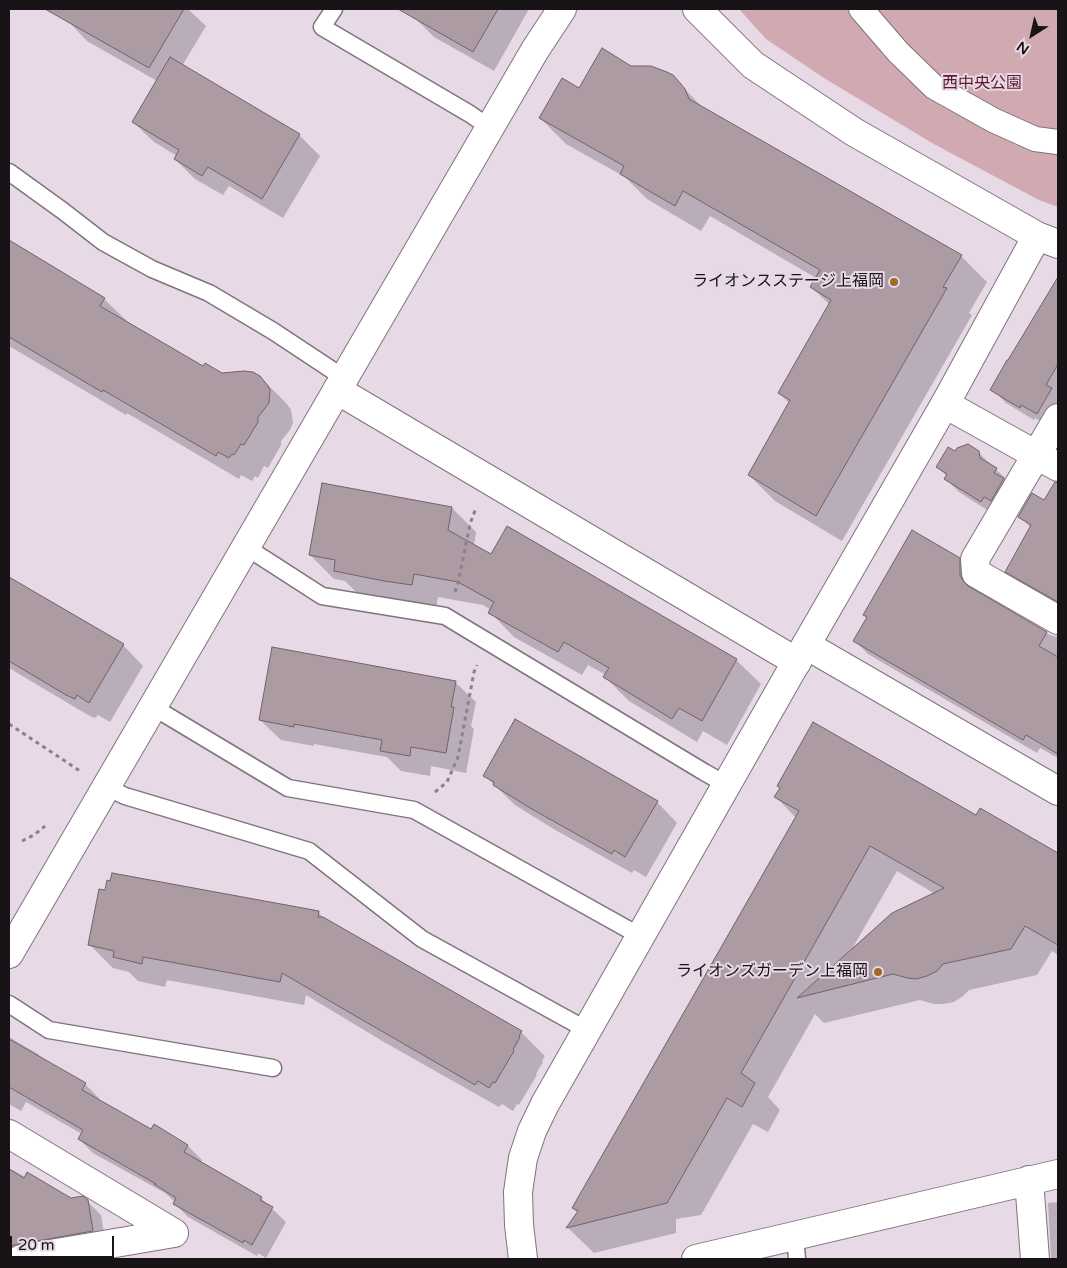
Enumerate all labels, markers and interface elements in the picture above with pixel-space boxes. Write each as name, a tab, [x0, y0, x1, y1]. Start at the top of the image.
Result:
north arrow	[1007, 10, 1057, 60]
text: N	[1014, 38, 1033, 58]
park label: 西中央公園	[942, 74, 1022, 94]
place label: ライオンスステージ上福岡	[692, 272, 884, 292]
marker: ライオンスステージ上福岡	[888, 276, 900, 288]
place label: ライオンズガーデン上福岡	[676, 962, 868, 982]
marker: ライオンズガーデン上福岡	[872, 966, 884, 978]
scale bar	[12, 1226, 116, 1258]
text: 20 m	[18, 1236, 55, 1254]

